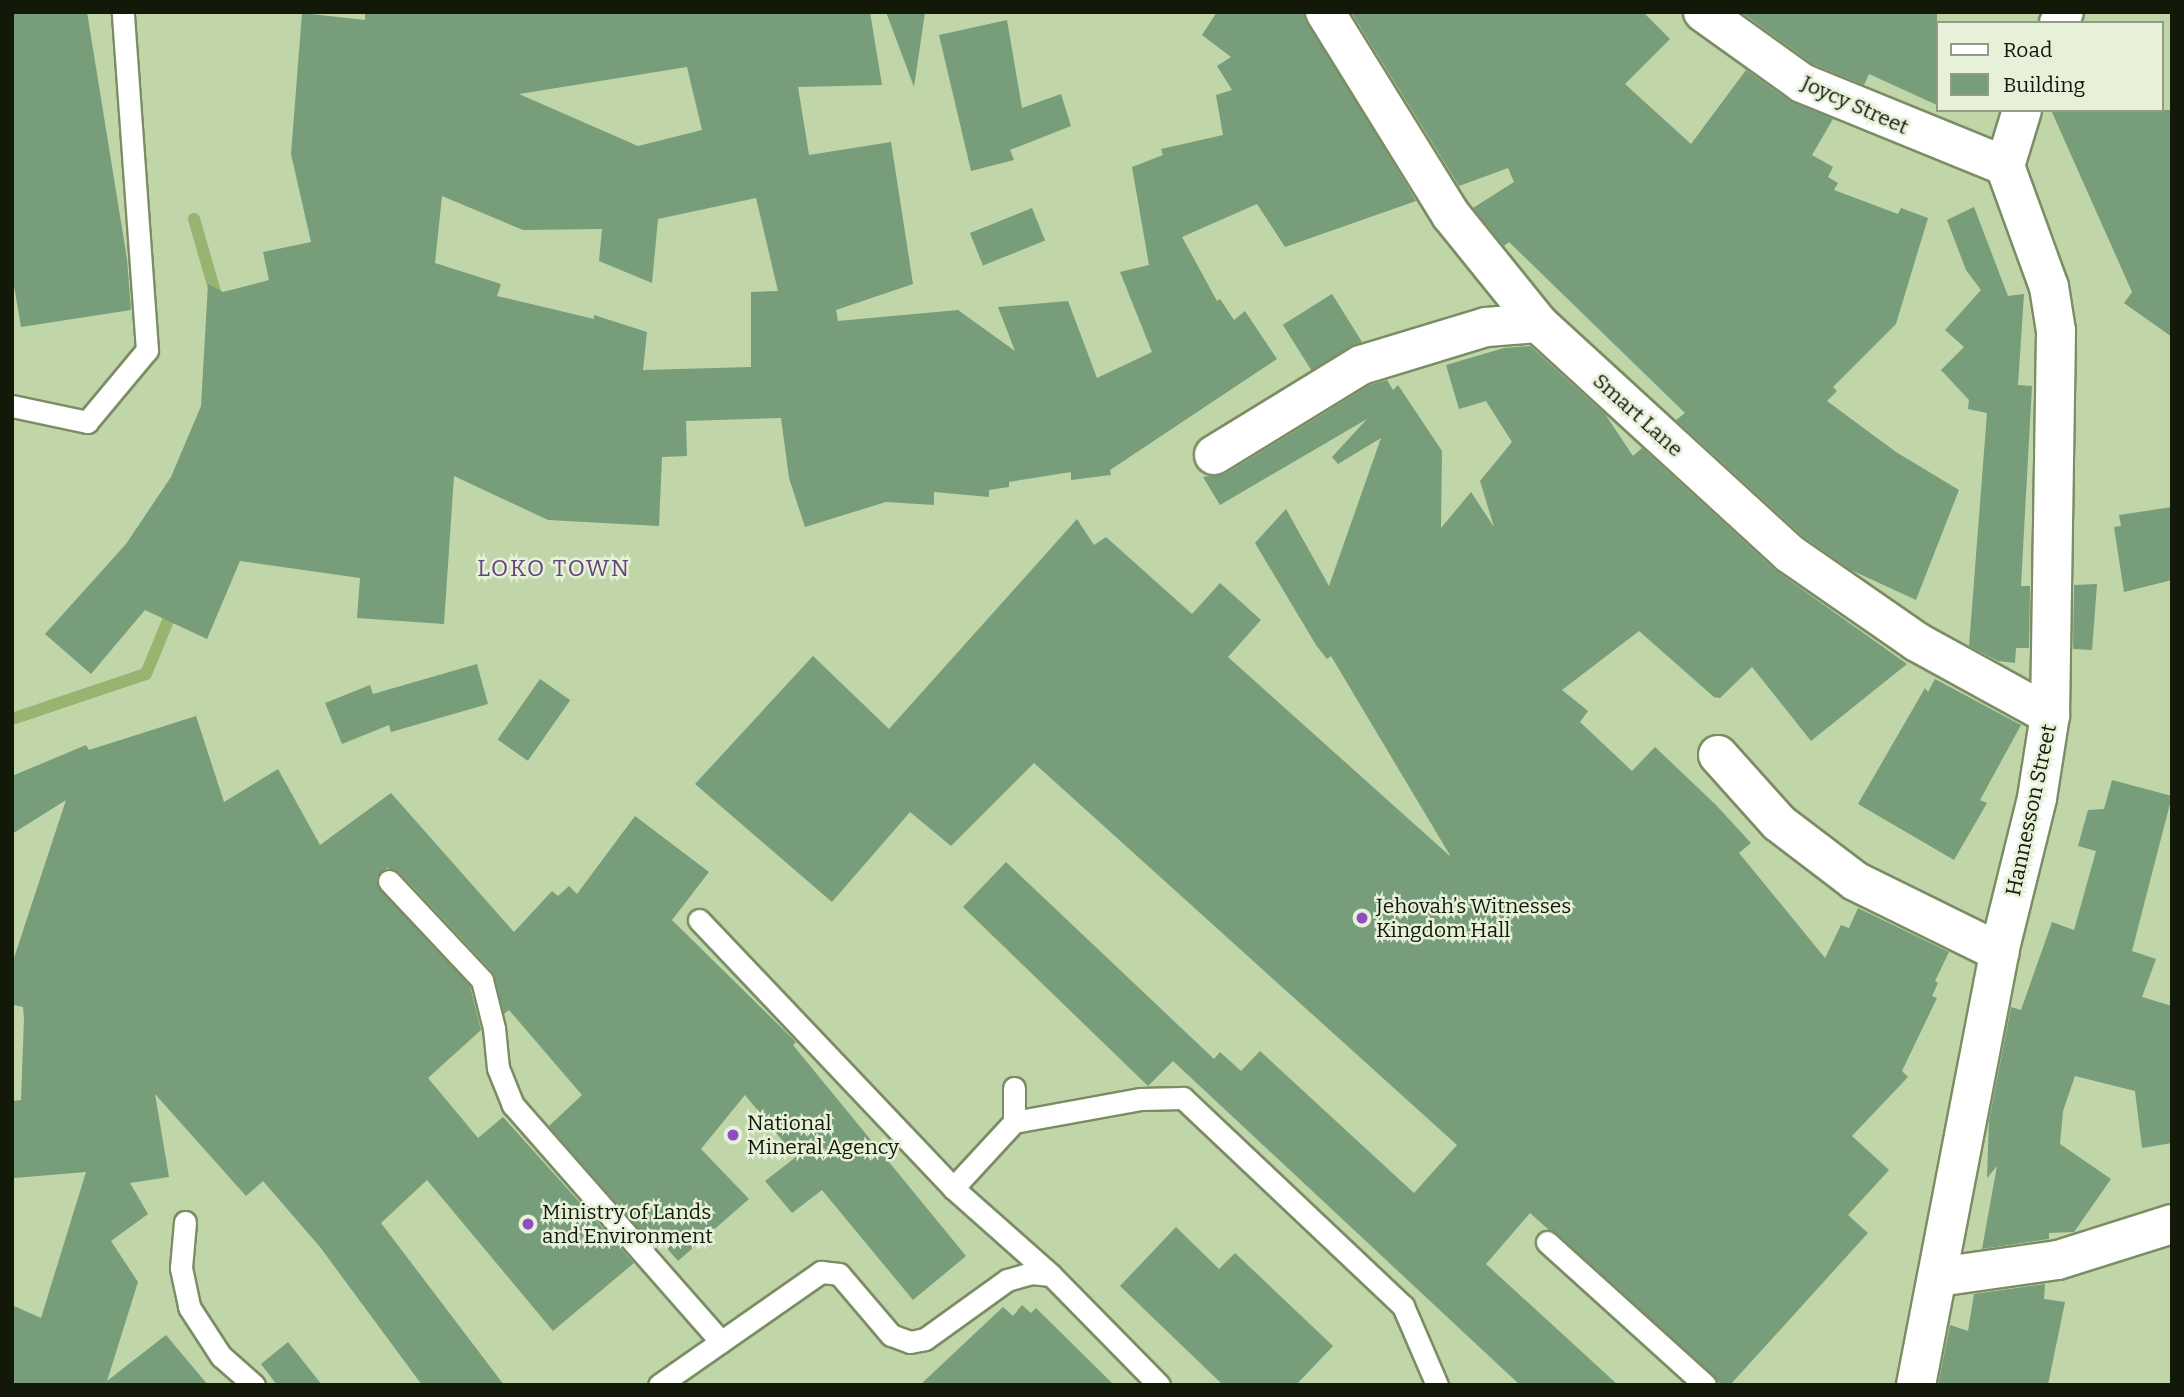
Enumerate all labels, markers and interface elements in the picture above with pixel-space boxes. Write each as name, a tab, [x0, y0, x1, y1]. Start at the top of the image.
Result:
legend	[1936, 21, 2163, 112]
text: Road	[2003, 37, 2052, 63]
street label: Joycy Street	[1798, 70, 1912, 140]
text: Building	[2003, 72, 2085, 98]
street label: Smart Lane	[1588, 368, 1688, 462]
district label: LOKO TOWN	[478, 554, 630, 582]
street label: Hannesson Street	[2000, 722, 2062, 898]
place label: Jehovah’s Witnesses Kingdom Hall	[1376, 893, 1571, 943]
marker: Jehovah’s Witnesses Kingdom Hall	[1354, 910, 1370, 926]
place label: National Mineral Agency	[747, 1110, 899, 1160]
marker: National Mineral Agency	[725, 1127, 741, 1143]
place label: Ministry of Lands and Environment	[542, 1199, 713, 1249]
marker: Ministry of Lands and Environment	[520, 1216, 536, 1232]

